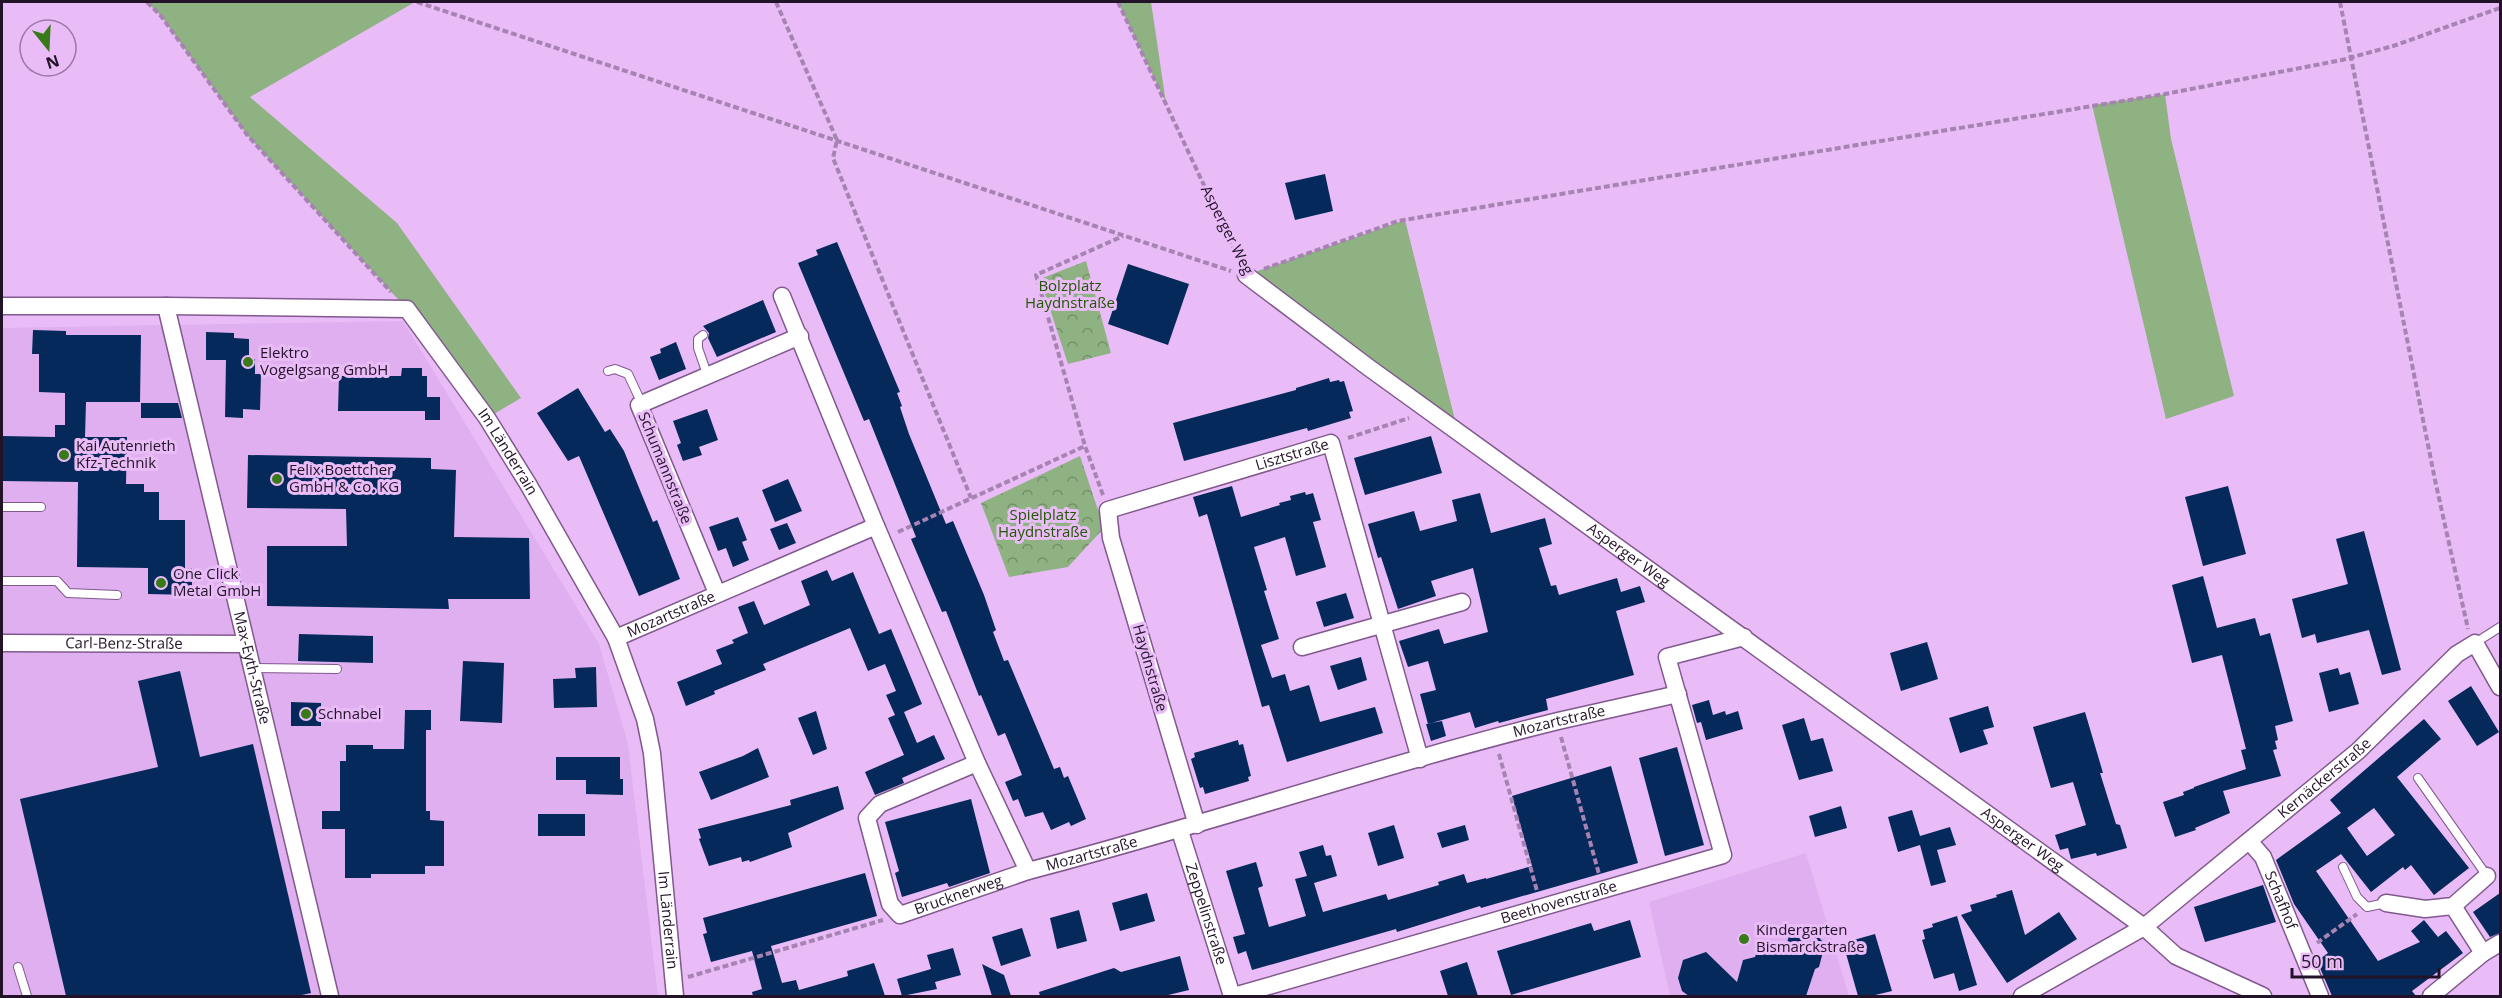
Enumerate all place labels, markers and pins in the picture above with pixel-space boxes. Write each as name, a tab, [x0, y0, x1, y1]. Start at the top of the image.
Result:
place label: Elektro Vogelgsang GmbH	[260, 342, 388, 379]
marker: Elektro Vogelgsang GmbH	[241, 355, 255, 369]
place label: Kai Autenrieth Kfz-Technik	[76, 435, 176, 472]
marker: Kai Autenrieth Kfz-Technik	[57, 448, 71, 462]
place label: Felix Boettcher GmbH & Co. KG	[289, 459, 399, 496]
marker: Felix Boettcher GmbH & Co. KG	[270, 472, 284, 486]
place label: One Click Metal GmbH	[173, 563, 261, 600]
marker: One Click Metal GmbH	[154, 576, 168, 590]
place label: Schnabel	[318, 703, 382, 723]
marker: Schnabel	[299, 707, 313, 721]
place label: Kindergarten Bismarckstraße	[1756, 919, 1865, 956]
marker: Kindergarten Bismarckstraße	[1737, 932, 1751, 946]

